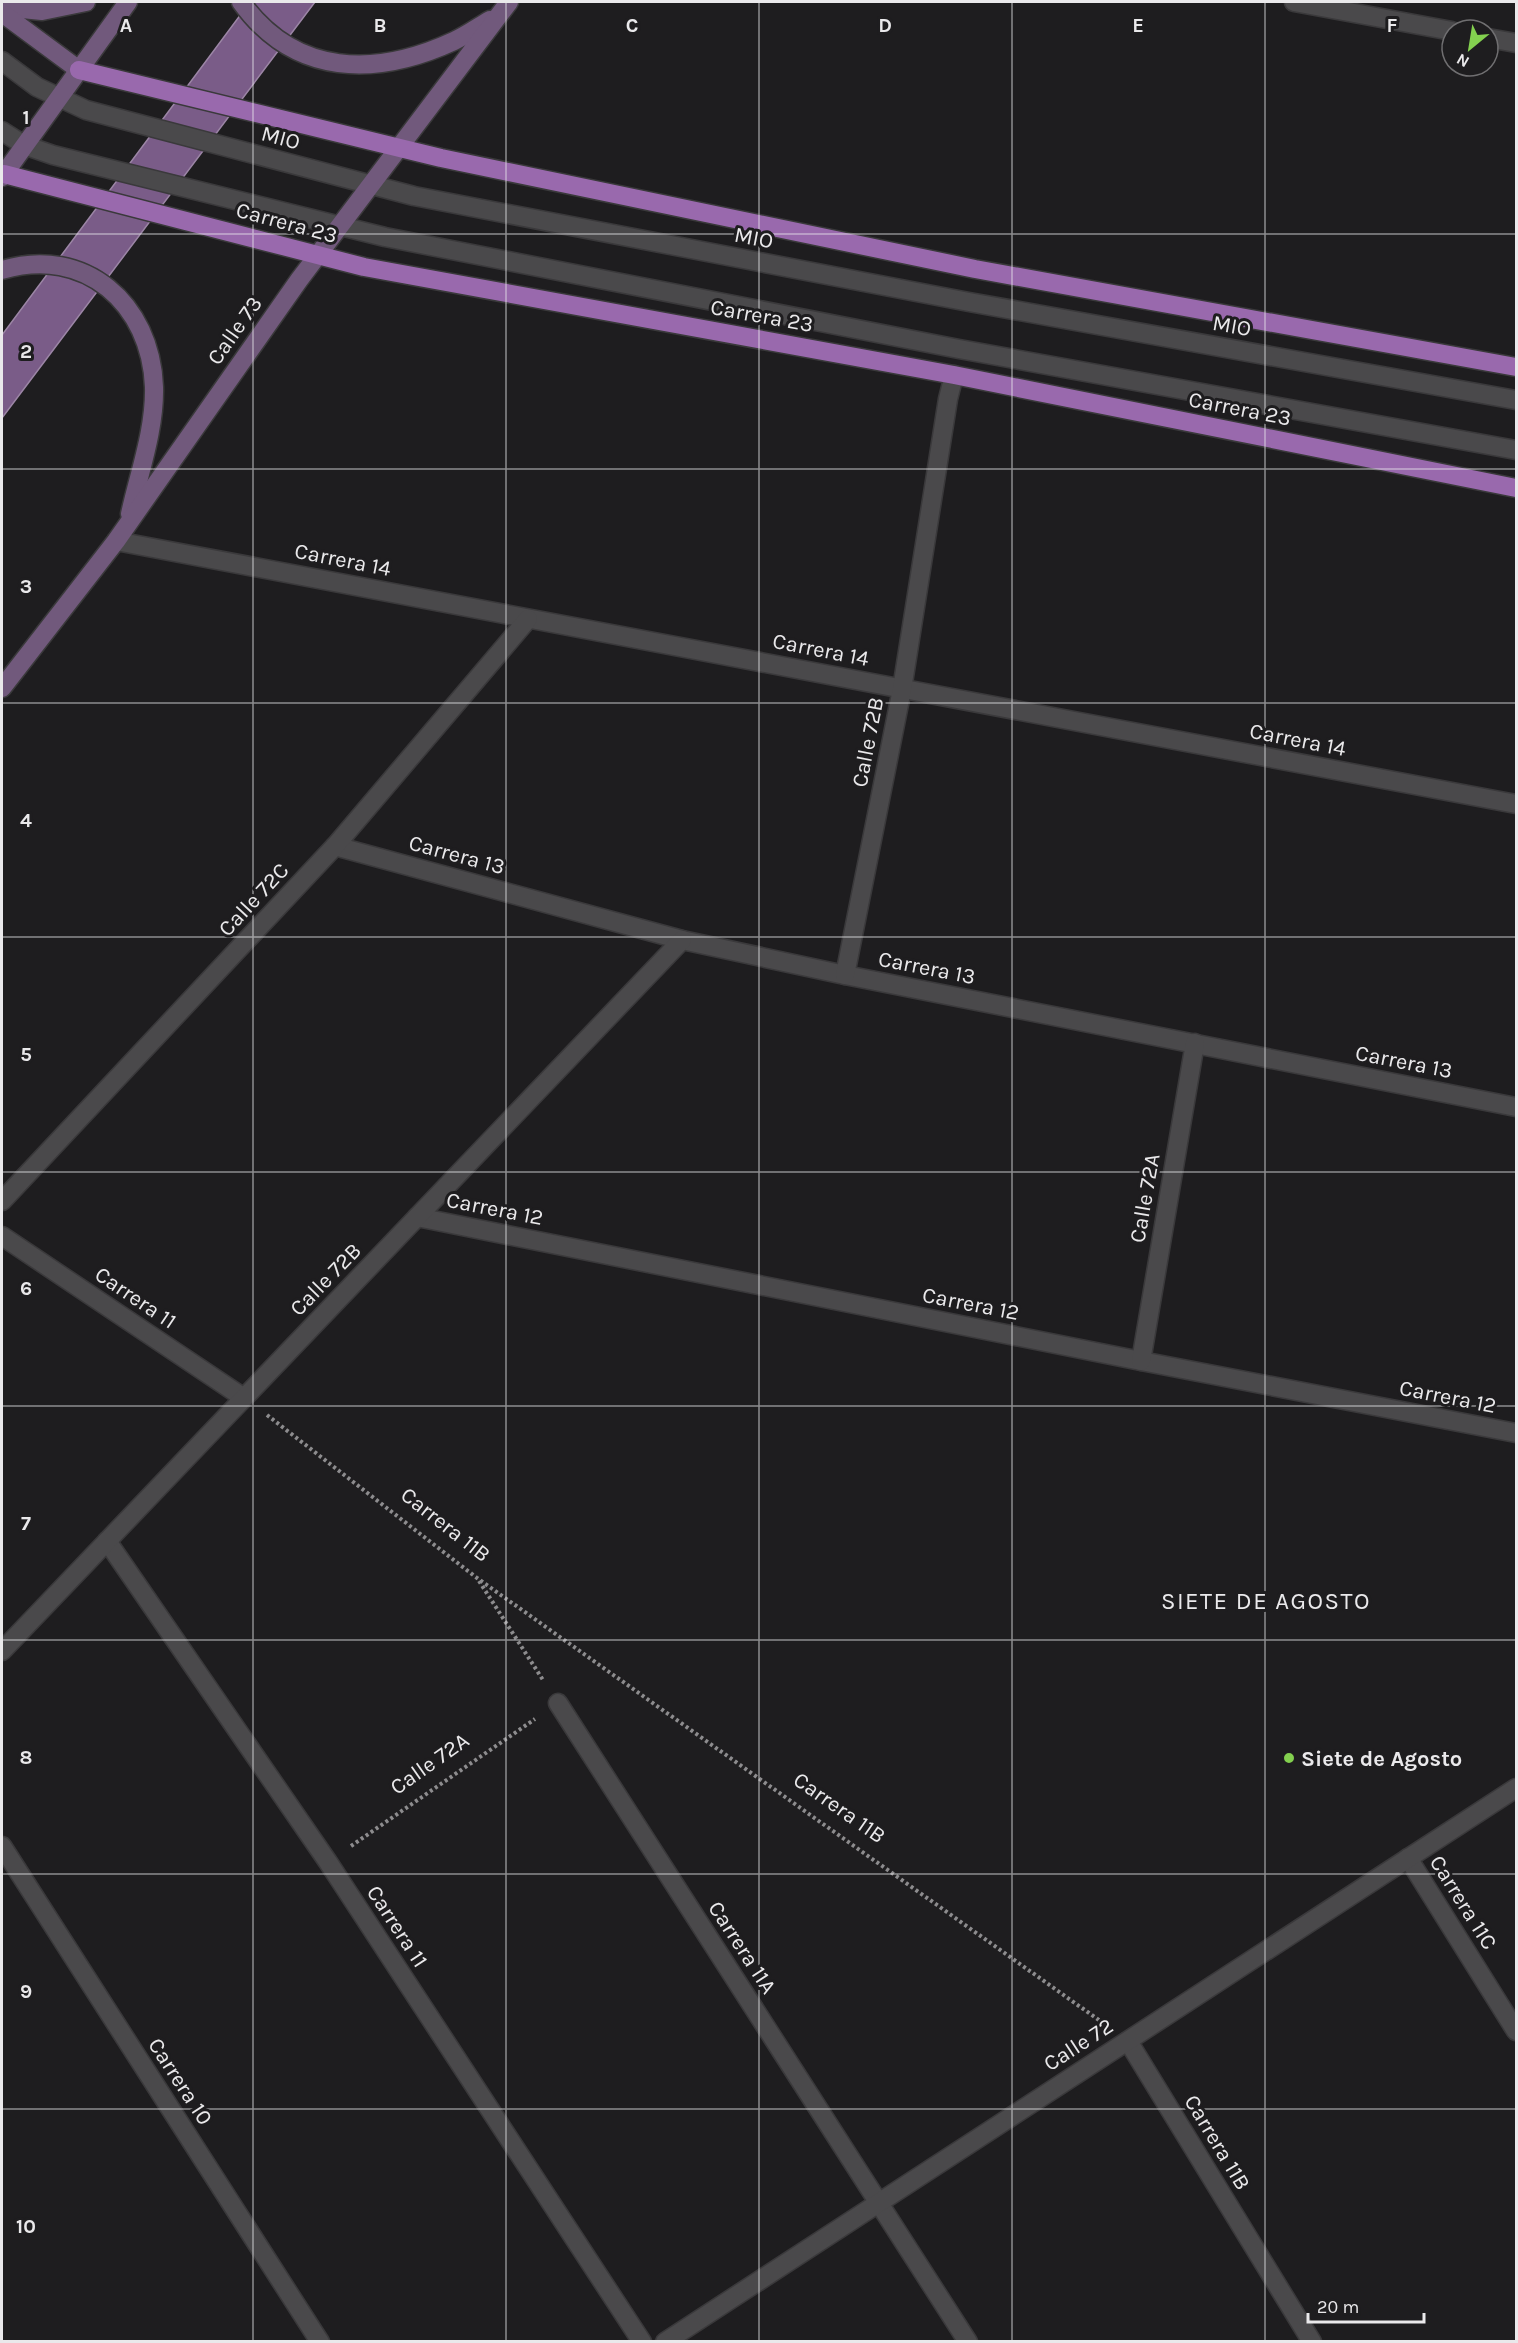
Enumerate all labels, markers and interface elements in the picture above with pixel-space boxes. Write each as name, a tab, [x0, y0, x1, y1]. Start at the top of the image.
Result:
text: A	[120, 14, 133, 37]
text: B	[374, 14, 386, 37]
text: C	[626, 14, 638, 37]
text: D	[878, 14, 892, 37]
text: E	[1132, 14, 1144, 37]
text: F	[1387, 14, 1398, 37]
north arrow	[1440, 18, 1500, 78]
text: N	[1453, 49, 1472, 72]
text: 1	[22, 106, 30, 129]
street label: MIO	[259, 120, 303, 156]
street label: Carrera 23	[233, 197, 340, 249]
street label: MIO	[732, 221, 775, 254]
street label: Calle 73	[202, 291, 268, 370]
street label: Carrera 23	[708, 294, 815, 338]
street label: MIO	[1210, 310, 1253, 342]
text: 2	[20, 340, 32, 363]
street label: Carrera 23	[1186, 386, 1293, 432]
street label: Carrera 14	[292, 538, 393, 582]
text: 3	[20, 575, 32, 598]
street label: Carrera 14	[770, 628, 871, 672]
street label: Calle 72B	[847, 695, 889, 789]
street label: Carrera 14	[1247, 718, 1348, 762]
text: 4	[20, 809, 32, 832]
street label: Carrera 13	[406, 830, 508, 880]
street label: Calle 72C	[213, 858, 294, 942]
street label: Carrera 13	[876, 946, 978, 990]
street label: Carrera 13	[1353, 1040, 1455, 1084]
text: 5	[20, 1043, 32, 1066]
street label: Calle 72A	[1124, 1151, 1166, 1245]
street label: Carrera 12	[444, 1187, 545, 1231]
street label: Calle 72B	[285, 1238, 367, 1322]
street label: Carrera 11	[90, 1261, 181, 1335]
text: 6	[20, 1277, 32, 1300]
street label: Carrera 12	[920, 1282, 1021, 1326]
street label: Carrera 12	[1397, 1375, 1498, 1419]
street label: Carrera 11B	[395, 1482, 495, 1568]
text: 7	[21, 1512, 31, 1535]
district label: SIETE DE AGOSTO	[1161, 1587, 1371, 1615]
street label: Calle 72A	[385, 1727, 474, 1800]
text: 8	[20, 1746, 32, 1769]
place label: Siete de Agosto	[1301, 1746, 1462, 1772]
marker: Siete de Agosto	[1282, 1751, 1296, 1765]
street label: Carrera 11B	[788, 1767, 890, 1849]
street label: Carrera 11C	[1424, 1851, 1502, 1954]
street label: Carrera 11	[361, 1881, 433, 1972]
street label: Carrera 11A	[703, 1896, 782, 1999]
text: 9	[20, 1980, 32, 2003]
street label: Calle 72	[1039, 2013, 1118, 2077]
street label: Carrera 10	[142, 2033, 218, 2130]
street label: Carrera 11B	[1179, 2090, 1256, 2195]
text: 10	[16, 2215, 36, 2238]
scale bar	[1308, 2286, 1424, 2324]
text: 20 m	[1317, 2296, 1359, 2318]

